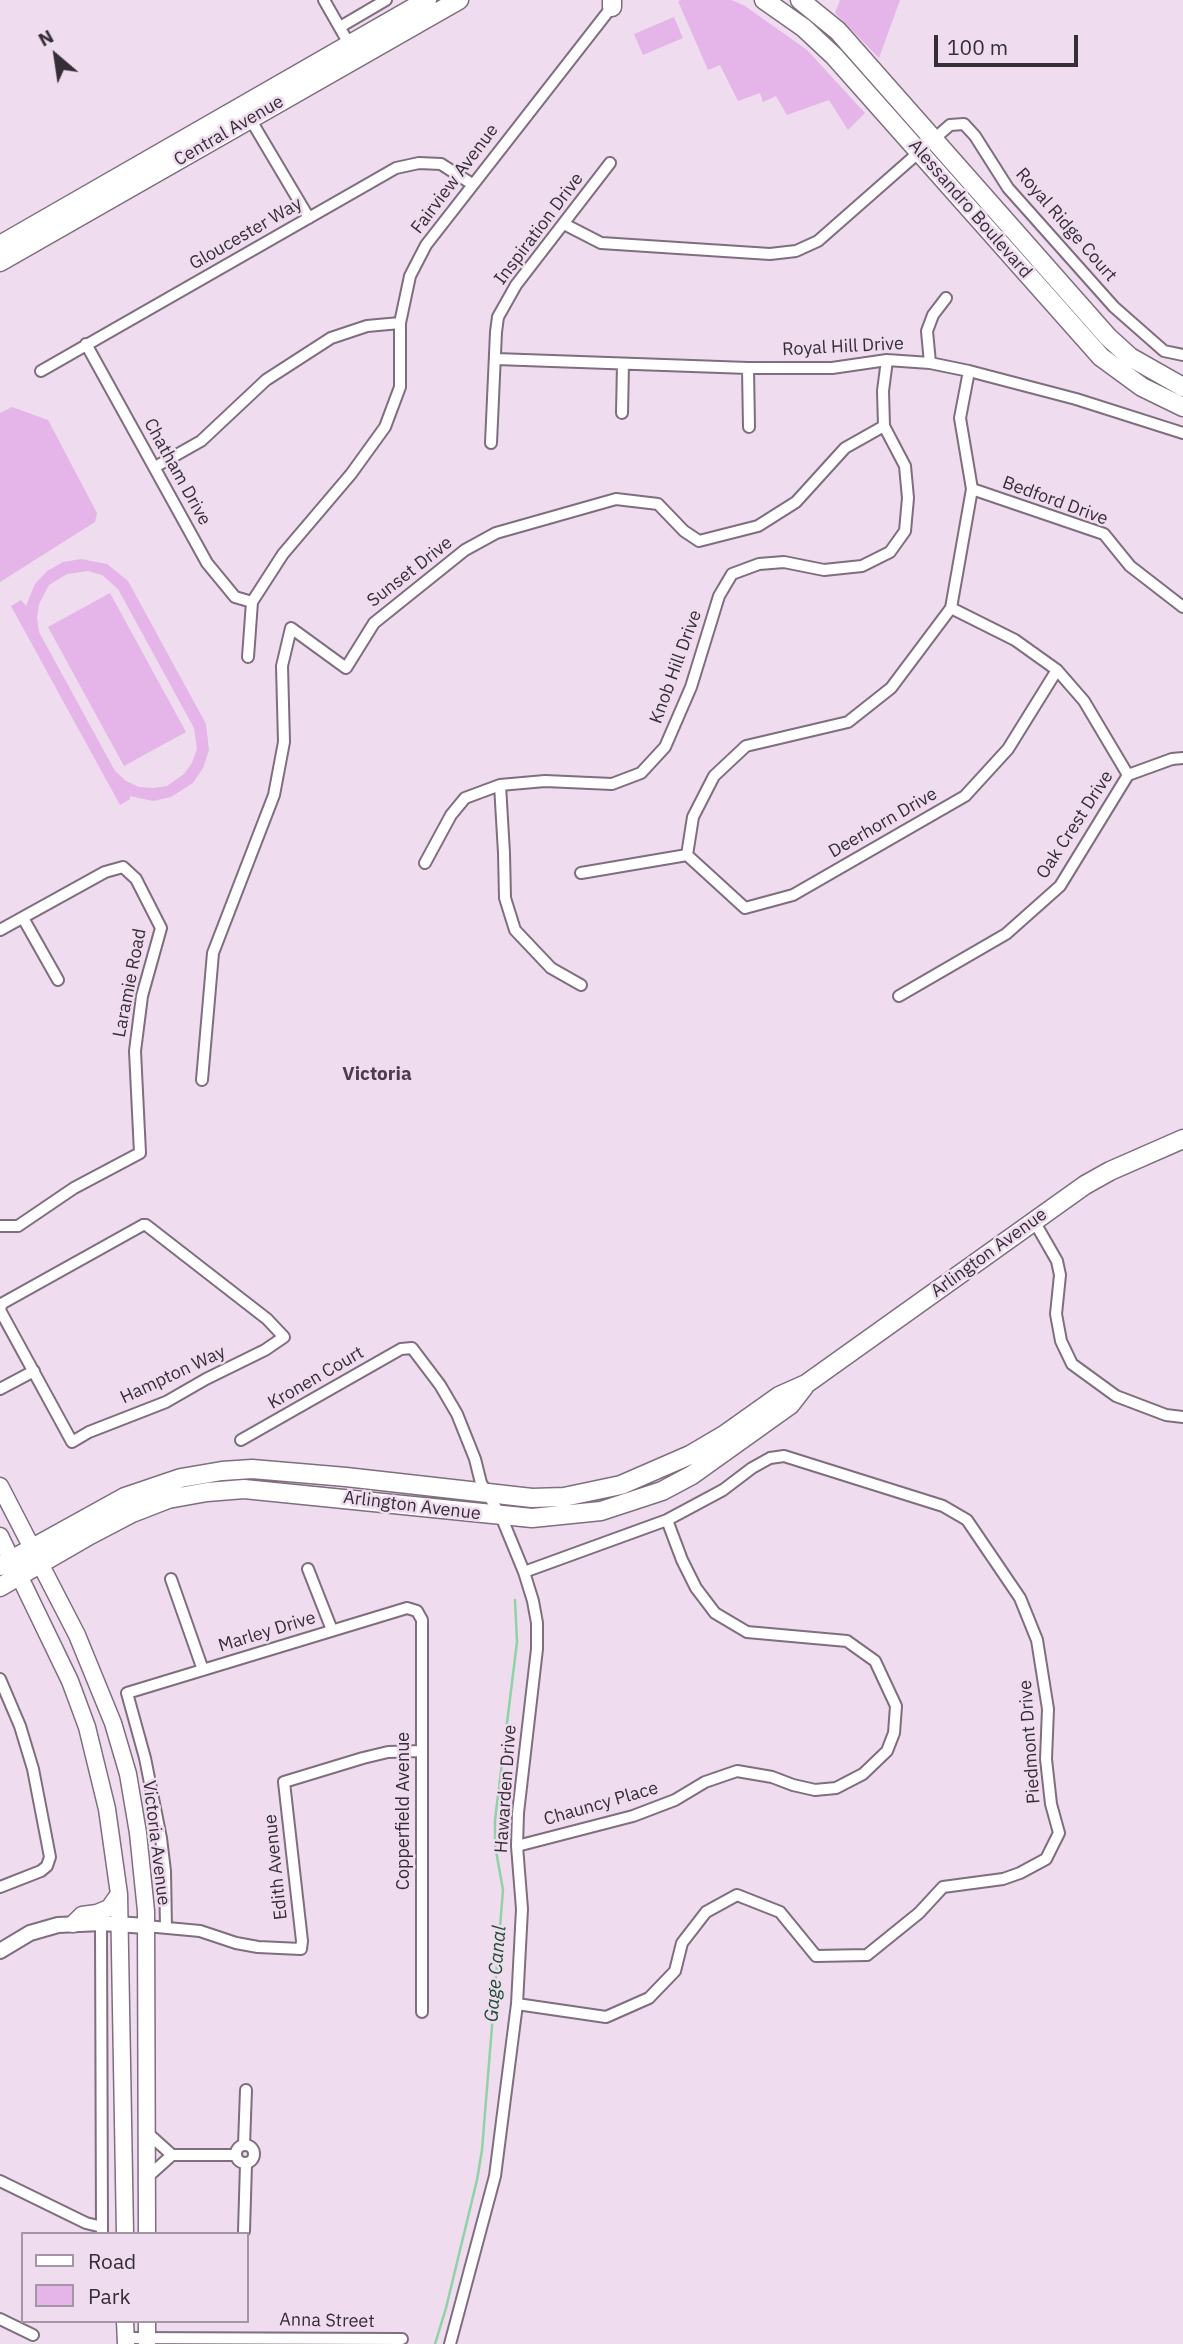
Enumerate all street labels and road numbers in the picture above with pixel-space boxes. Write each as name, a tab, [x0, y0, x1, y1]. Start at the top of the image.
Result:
street label: Central Avenue	[170, 91, 288, 171]
street label: Fairview Avenue	[407, 120, 503, 238]
street label: Alessandro Boulevard	[904, 135, 1036, 283]
street label: Royal Ridge Court	[1011, 164, 1121, 286]
street label: Inspiration Drive	[490, 169, 588, 289]
street label: Gloucester Way	[186, 193, 306, 275]
street label: Royal Hill Drive	[782, 333, 904, 361]
street label: Chatham Drive	[139, 415, 215, 529]
street label: Bedford Drive	[999, 472, 1111, 530]
street label: Sunset Drive	[363, 532, 457, 612]
street label: Knob Hill Drive	[645, 607, 707, 727]
street label: Oak Crest Drive	[1032, 767, 1118, 883]
street label: Deerhorn Drive	[825, 783, 941, 863]
street label: Laramie Road	[109, 927, 151, 1039]
street label: Arlington Avenue	[927, 1204, 1051, 1302]
street label: Hampton Way	[117, 1341, 229, 1409]
street label: Kronen Court	[264, 1342, 368, 1414]
street label: Arlington Avenue	[342, 1487, 482, 1525]
street label: Marley Drive	[216, 1607, 318, 1657]
street label: Piedmont Drive	[1015, 1679, 1045, 1805]
street label: Hawarden Drive	[491, 1724, 521, 1854]
street label: Copperfield Avenue	[393, 1732, 415, 1890]
street label: Chauncy Place	[541, 1777, 661, 1831]
street label: Victoria Avenue	[138, 1779, 174, 1907]
street label: Edith Avenue	[260, 1813, 292, 1921]
street label: Anna Street	[279, 2309, 375, 2333]

